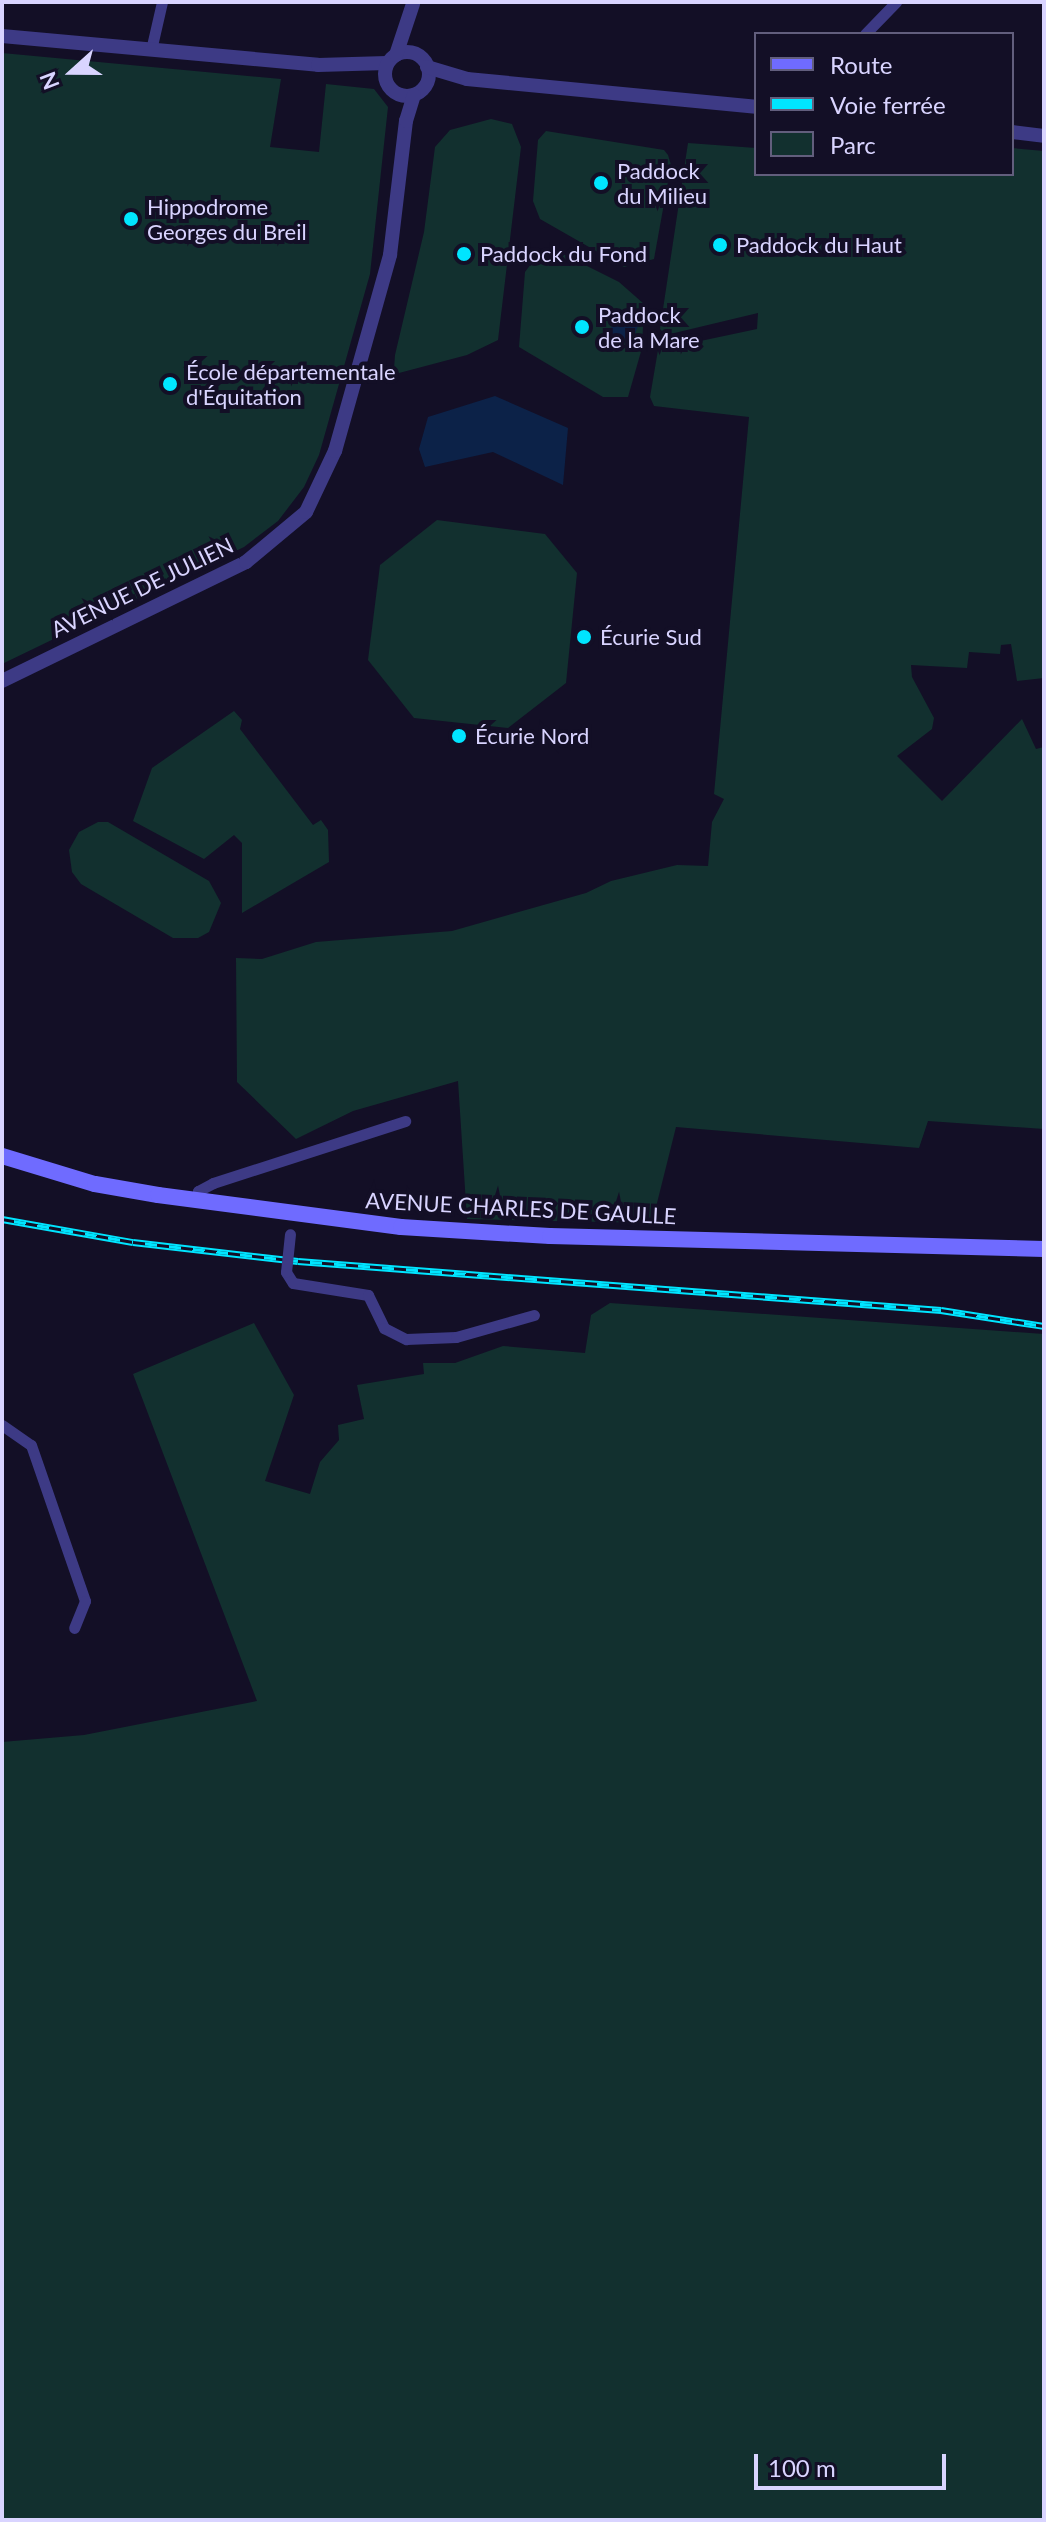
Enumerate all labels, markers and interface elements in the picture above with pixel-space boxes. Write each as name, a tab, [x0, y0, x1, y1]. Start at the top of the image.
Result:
north arrow	[32, 32, 112, 112]
legend	[754, 32, 1014, 176]
text: Route	[830, 50, 892, 79]
text: N	[33, 68, 65, 94]
text: Voie ferrée	[830, 90, 946, 119]
text: Parc	[830, 130, 876, 159]
place label: Paddock du Milieu	[617, 157, 707, 208]
marker: Paddock du Milieu	[592, 174, 610, 192]
place label: Hippodrome Georges du Breil	[147, 193, 307, 244]
marker: Hippodrome Georges du Breil	[122, 210, 140, 228]
place label: Paddock du Haut	[736, 232, 902, 258]
marker: Paddock du Haut	[711, 236, 729, 254]
place label: Paddock du Fond	[480, 241, 647, 267]
marker: Paddock du Fond	[455, 245, 473, 263]
place label: Paddock de la Mare	[598, 301, 700, 352]
marker: Paddock de la Mare	[573, 318, 591, 336]
place label: École départementale d'Équitation	[186, 358, 396, 410]
marker: École départementale d'Équitation	[161, 375, 179, 393]
street label: AVENUE DE JULIEN	[46, 531, 238, 643]
place label: Écurie Sud	[600, 624, 702, 650]
marker: Écurie Sud	[575, 628, 593, 646]
place label: Écurie Nord	[475, 723, 589, 749]
marker: Écurie Nord	[450, 727, 468, 745]
street label: AVENUE CHARLES DE GAULLE	[365, 1187, 677, 1229]
scale bar	[758, 2438, 950, 2488]
text: 100 m	[768, 2453, 836, 2482]

